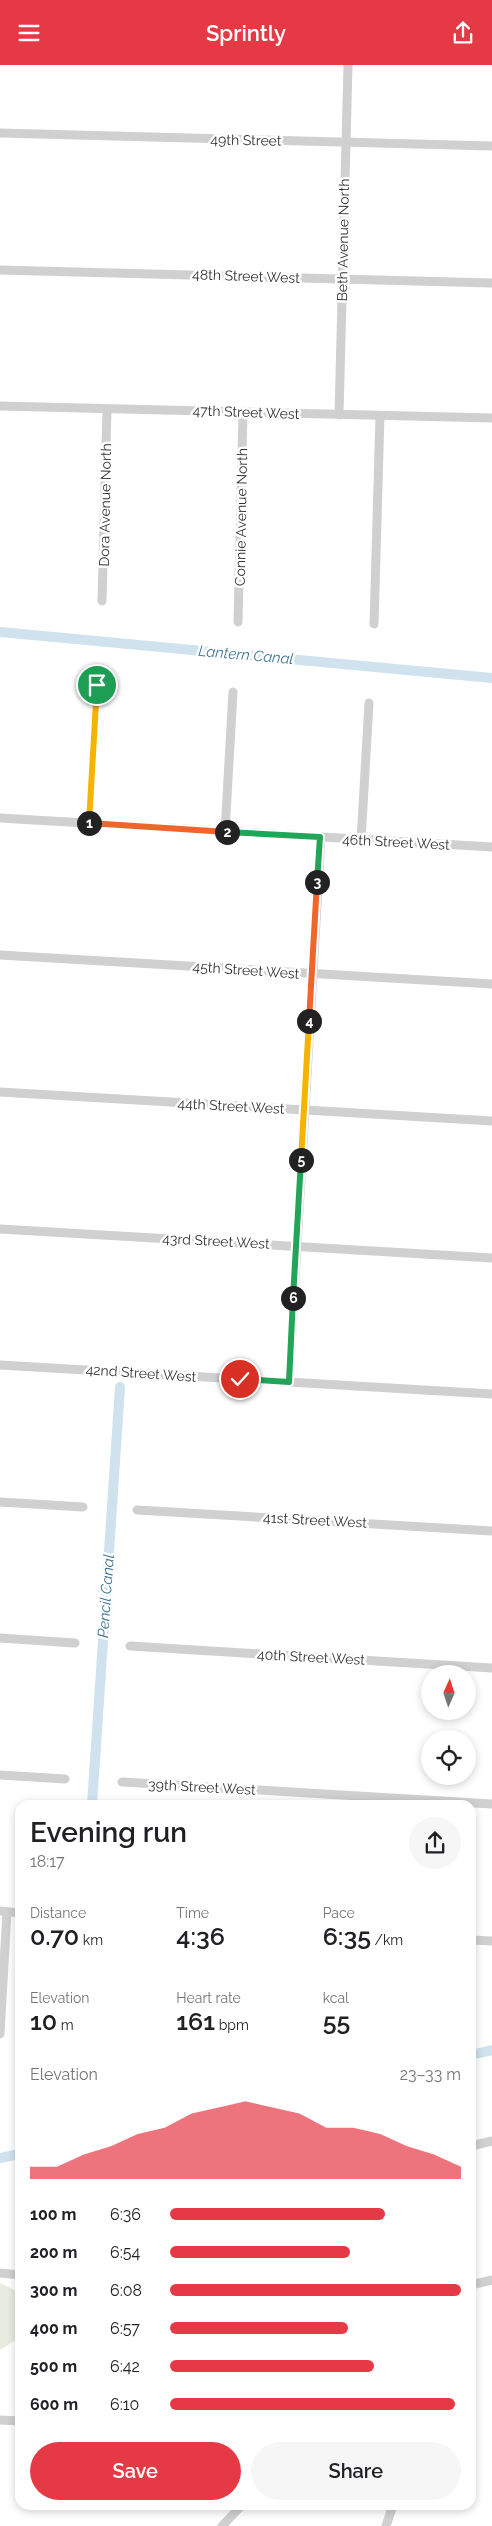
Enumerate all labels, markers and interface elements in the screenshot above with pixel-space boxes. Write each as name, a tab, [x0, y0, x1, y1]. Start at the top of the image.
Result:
icon: menu	[15, 19, 43, 47]
icon: share	[449, 19, 477, 47]
text: Sprintly	[206, 20, 286, 46]
street label: 49th Street	[210, 131, 282, 149]
street label: Beth Avenue North	[334, 178, 352, 302]
street label: 48th Street West	[192, 266, 300, 286]
street label: 47th Street West	[192, 402, 300, 422]
street label: Dora Avenue North	[96, 443, 114, 567]
street label: Connie Avenue North	[232, 448, 250, 586]
water label: Lantern Canal	[198, 642, 294, 668]
pin	[76, 664, 118, 706]
icon: arrive	[83, 671, 111, 699]
pin: 1	[76, 811, 102, 835]
text: 1	[86, 815, 93, 831]
pin: 2	[214, 819, 240, 845]
text: 2	[224, 824, 231, 840]
street label: 46th Street West	[342, 831, 451, 853]
pin: 3	[304, 869, 330, 895]
text: 3	[314, 874, 321, 890]
street label: 45th Street West	[192, 958, 300, 982]
pin: 4	[296, 1009, 322, 1033]
text: 4	[306, 1013, 314, 1029]
street label: 44th Street West	[177, 1095, 285, 1117]
pin: 5	[288, 1147, 314, 1173]
text: 5	[298, 1152, 305, 1168]
street label: 43rd Street West	[162, 1230, 270, 1252]
pin: 6	[280, 1285, 306, 1311]
text: 6	[289, 1290, 298, 1306]
pin	[219, 1358, 261, 1400]
street label: 42nd Street West	[85, 1361, 197, 1385]
icon: check	[226, 1365, 254, 1393]
street label: 41st Street West	[263, 1509, 368, 1531]
water label: Pencil Canal	[94, 1554, 118, 1638]
street label: 40th Street West	[257, 1646, 366, 1668]
north arrow	[421, 1665, 476, 1720]
map controls	[421, 1665, 476, 1785]
button: locate	[421, 1730, 476, 1785]
street label: 39th Street West	[148, 1776, 256, 1798]
text: Evening run	[30, 1816, 187, 1849]
button: share	[409, 1817, 461, 1869]
text: 18:17	[30, 1852, 65, 1871]
text: Distance	[30, 1905, 86, 1921]
text: Time	[176, 1905, 209, 1921]
text: Pace	[323, 1905, 355, 1921]
text: 0.70	[30, 1921, 79, 1951]
text: 4:36	[176, 1921, 225, 1951]
text: 6:35	[323, 1921, 371, 1951]
text: km	[79, 1932, 103, 1948]
text: /km	[371, 1932, 403, 1948]
text: Elevation	[30, 1990, 89, 2006]
text: Heart rate	[176, 1990, 241, 2006]
text: kcal	[323, 1990, 349, 2006]
text: 10	[30, 2006, 57, 2036]
text: 161	[176, 2006, 215, 2036]
text: 55	[323, 2006, 350, 2036]
text: m	[57, 2017, 74, 2033]
text: bpm	[215, 2017, 249, 2033]
text: Elevation	[30, 2065, 98, 2084]
text: 23–33 m	[400, 2065, 461, 2084]
text: 100 m	[30, 2205, 76, 2224]
text: 6:36	[110, 2205, 141, 2224]
text: 200 m	[30, 2243, 77, 2262]
text: 6:54	[110, 2243, 140, 2262]
text: 300 m	[30, 2281, 77, 2300]
text: 6:08	[110, 2281, 142, 2300]
text: 400 m	[30, 2319, 78, 2338]
text: 6:57	[110, 2319, 140, 2338]
text: 500 m	[30, 2357, 77, 2376]
text: 6:42	[110, 2357, 140, 2376]
text: 600 m	[30, 2395, 78, 2414]
text: 6:10	[110, 2395, 139, 2414]
button: Save	[30, 2442, 241, 2500]
button: Share	[251, 2442, 461, 2500]

